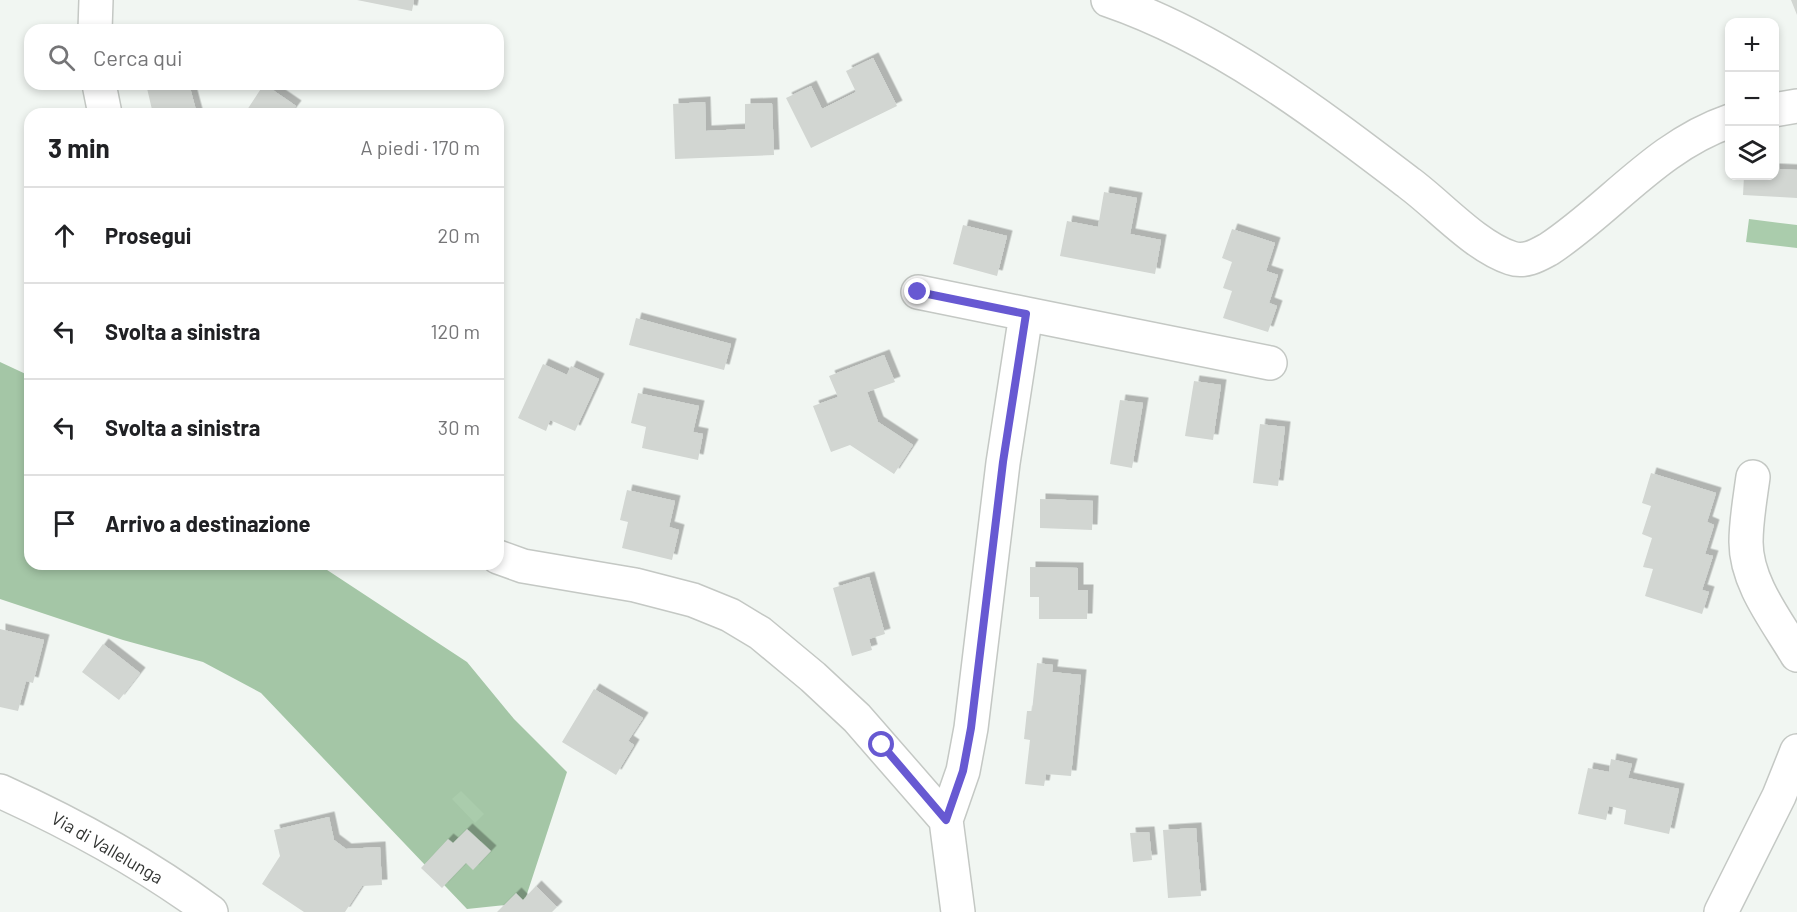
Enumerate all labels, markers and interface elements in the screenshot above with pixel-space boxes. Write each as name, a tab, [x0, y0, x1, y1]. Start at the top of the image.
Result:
map controls	[1725, 18, 1779, 180]
button: +	[1725, 18, 1779, 72]
search box	[24, 24, 504, 90]
icon: search	[45, 41, 78, 74]
text: Cerca qui	[93, 44, 183, 70]
button: −	[1725, 72, 1779, 126]
button: layers	[1725, 126, 1779, 180]
text: 3 min	[48, 132, 110, 163]
text: A piedi · 170 m	[361, 135, 480, 159]
icon: ahead	[48, 219, 81, 252]
text: Prosegui	[105, 222, 191, 248]
text: 20 m	[437, 223, 480, 247]
route end	[904, 278, 930, 304]
icon: left	[48, 315, 81, 348]
text: Svolta a sinistra	[105, 318, 260, 344]
text: 120 m	[430, 319, 480, 343]
icon: left	[48, 411, 81, 444]
text: Svolta a sinistra	[105, 414, 260, 440]
text: 30 m	[438, 415, 480, 439]
icon: arrive	[48, 507, 81, 540]
text: Arrivo a destinazione	[105, 510, 311, 536]
route start	[868, 731, 894, 757]
street label: Via di Vallelunga	[48, 806, 167, 888]

